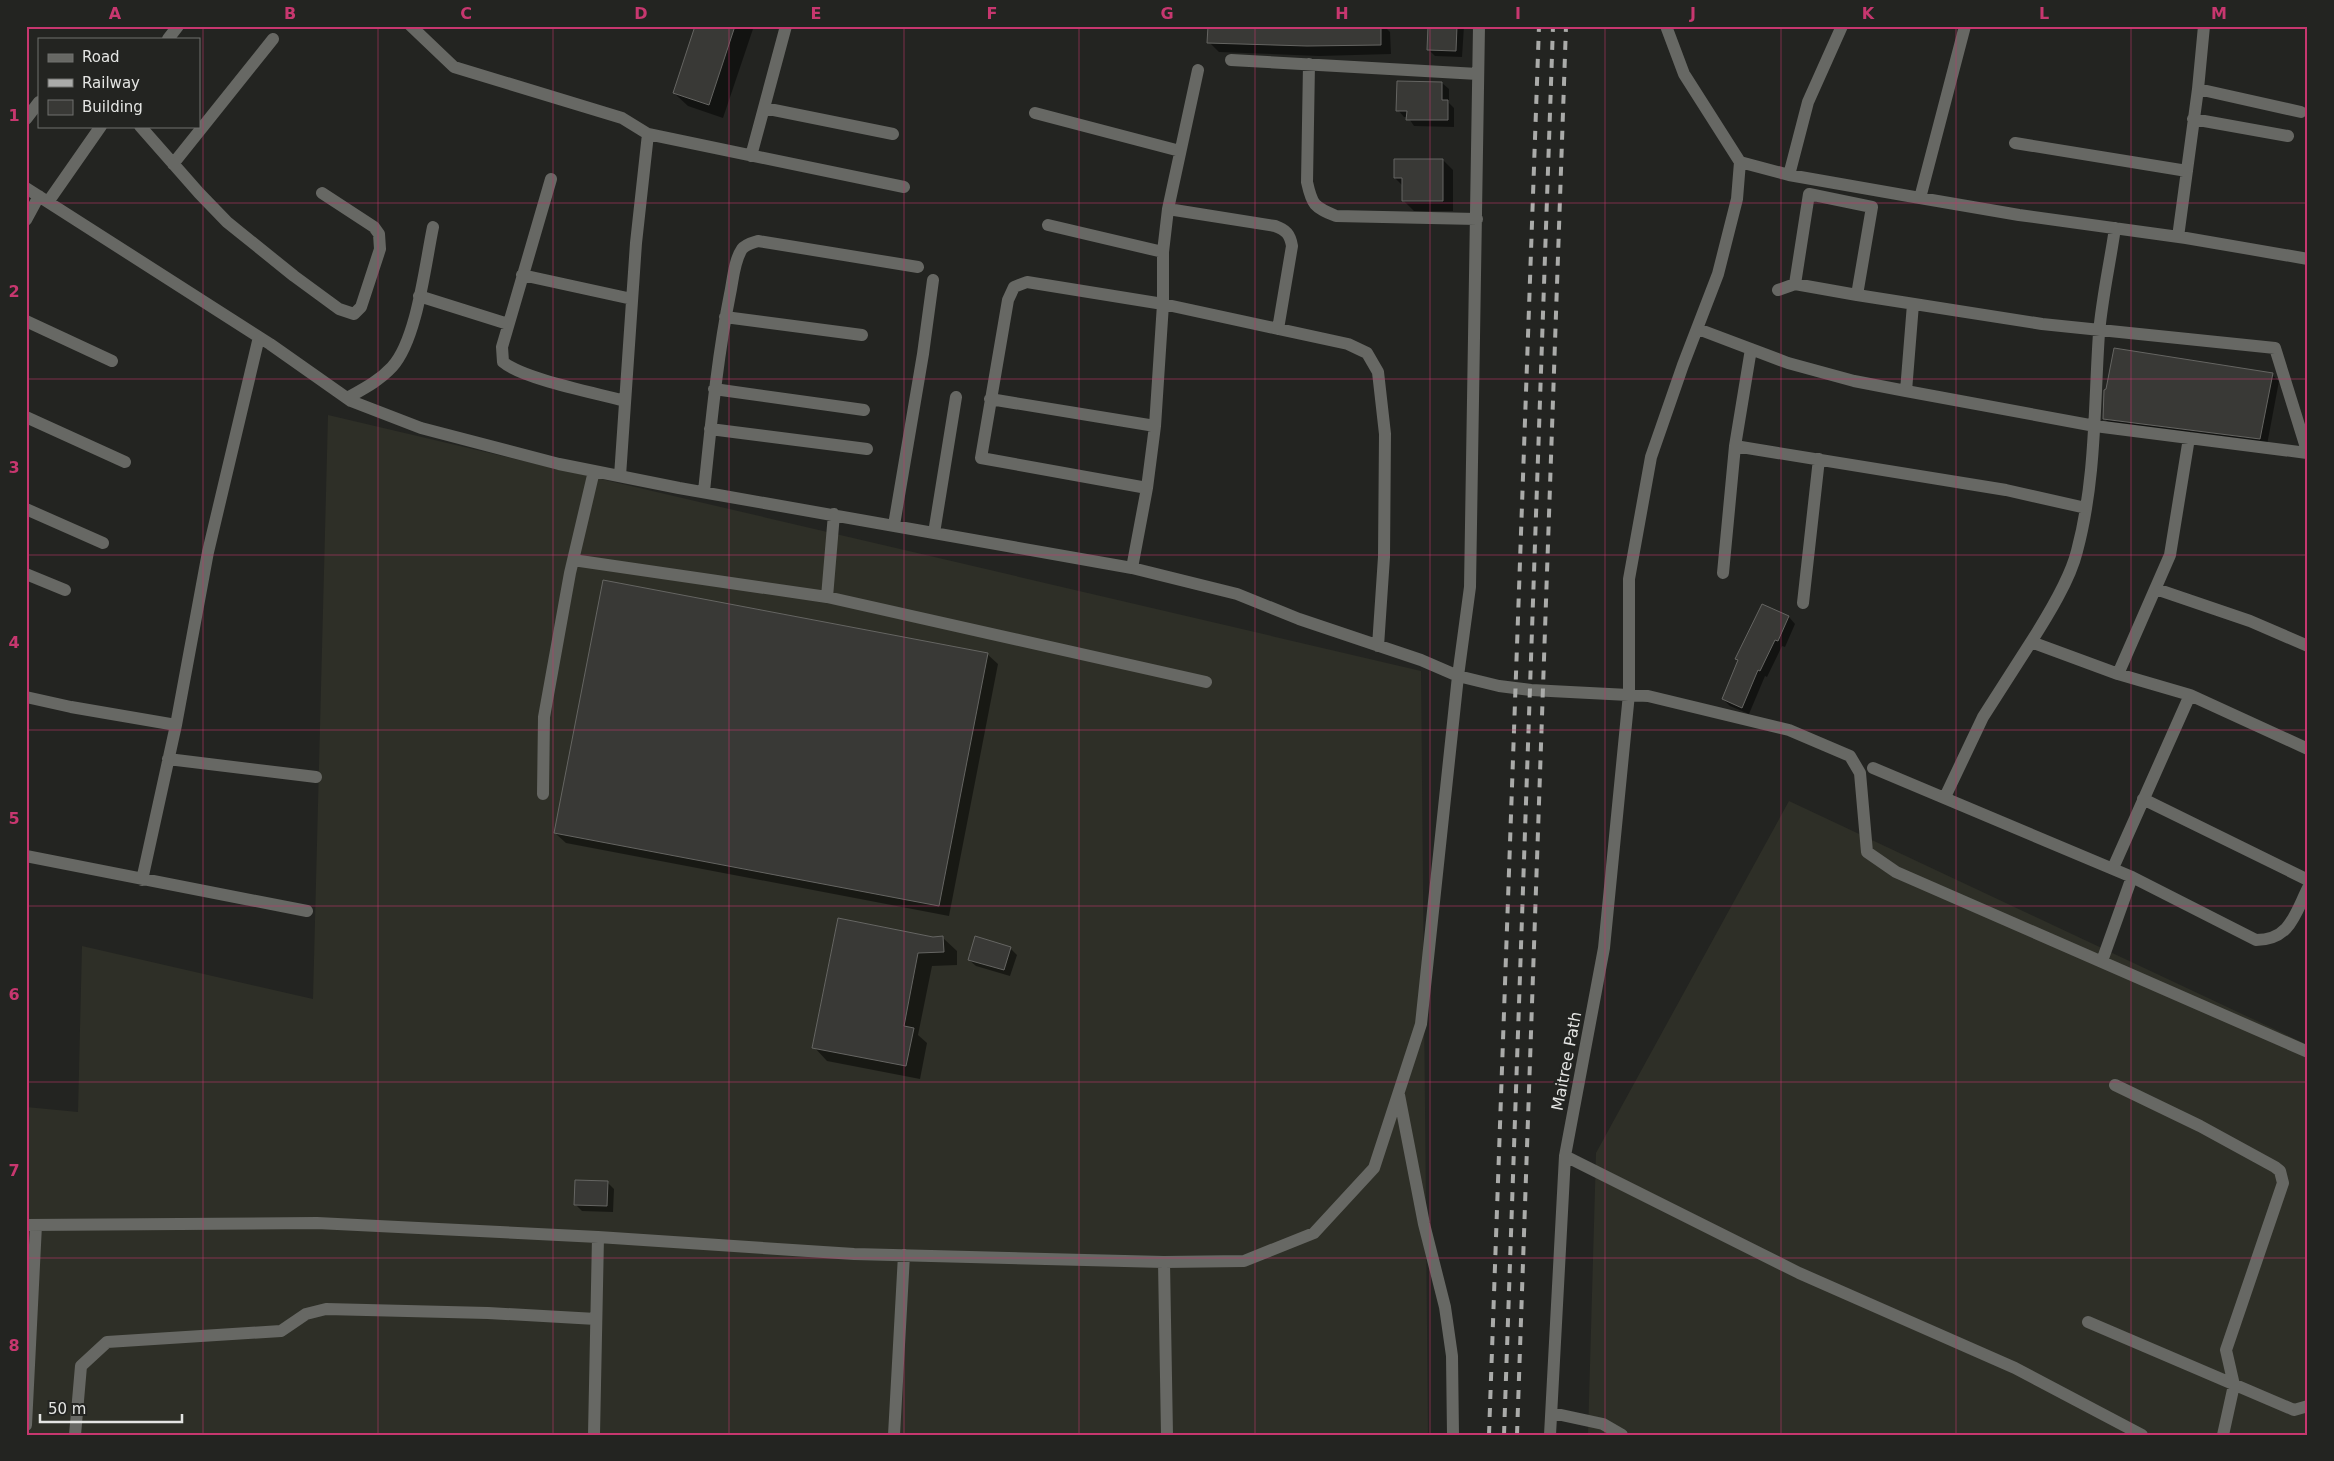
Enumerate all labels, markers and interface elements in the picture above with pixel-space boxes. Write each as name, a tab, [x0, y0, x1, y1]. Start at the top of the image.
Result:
text: A	[109, 4, 122, 23]
text: B	[284, 4, 296, 23]
text: C	[460, 4, 472, 23]
text: D	[634, 4, 648, 23]
text: E	[811, 4, 821, 23]
text: F	[987, 4, 997, 23]
text: G	[1160, 4, 1174, 23]
text: H	[1335, 4, 1349, 23]
text: I	[1515, 4, 1521, 23]
text: J	[1689, 4, 1696, 23]
text: K	[1862, 4, 1875, 23]
text: L	[2039, 4, 2049, 23]
text: M	[2211, 4, 2227, 23]
legend	[38, 38, 200, 128]
text: Road	[82, 48, 120, 66]
text: Railway	[82, 74, 140, 92]
text: Building	[82, 98, 143, 116]
text: 1	[8, 106, 20, 125]
text: 2	[8, 282, 20, 301]
text: 3	[8, 458, 20, 477]
text: 4	[8, 633, 20, 652]
text: 5	[8, 809, 20, 828]
text: 6	[8, 985, 20, 1004]
street label: Maitree Path	[1548, 1010, 1585, 1112]
text: 7	[8, 1161, 20, 1180]
text: 8	[8, 1336, 20, 1355]
scale bar	[40, 1391, 182, 1423]
text: 50 m	[48, 1400, 86, 1418]

